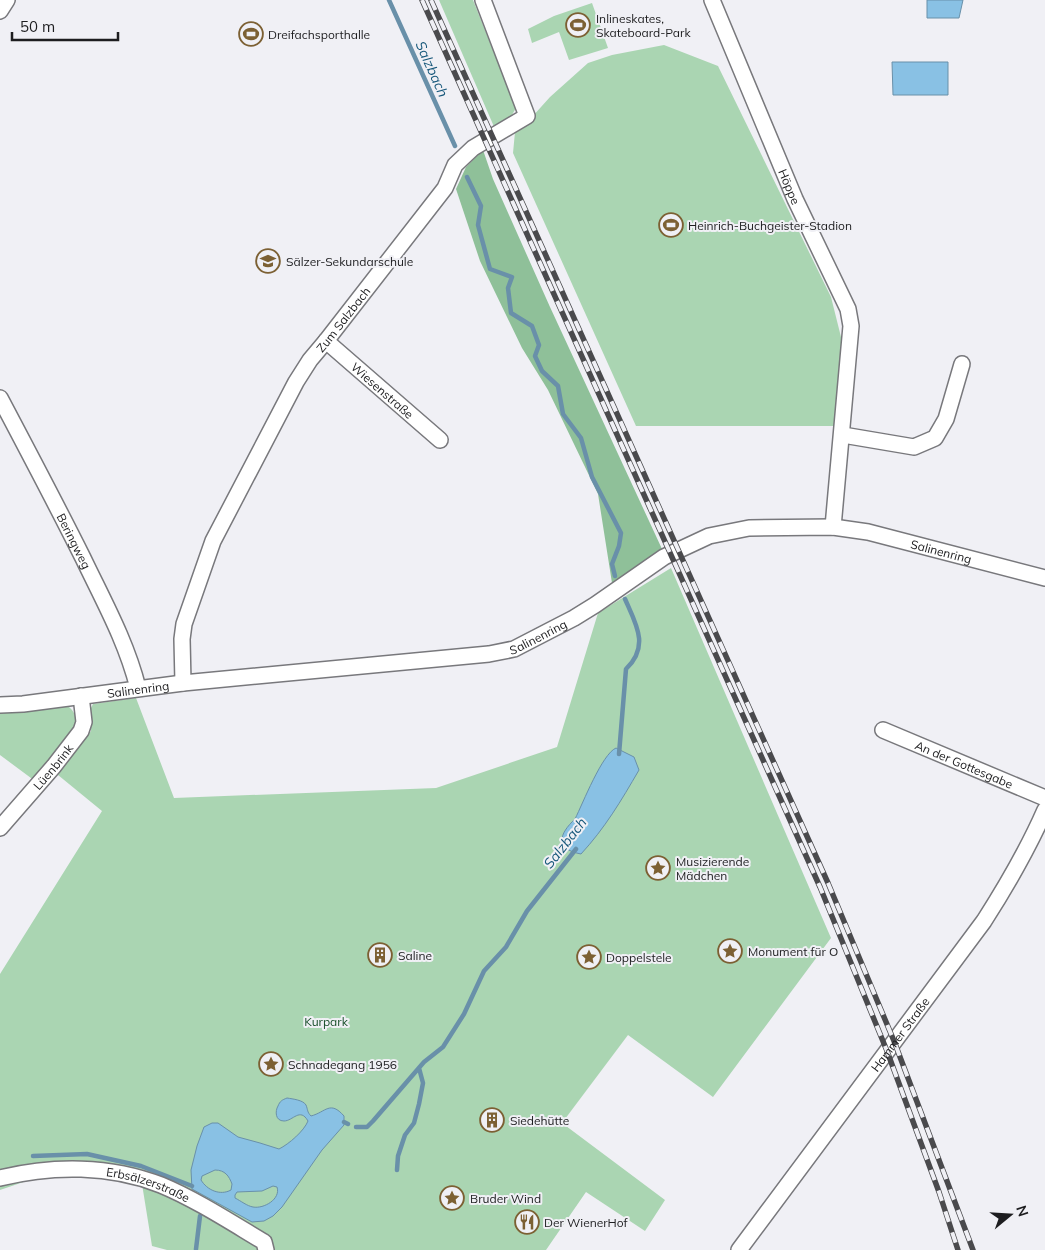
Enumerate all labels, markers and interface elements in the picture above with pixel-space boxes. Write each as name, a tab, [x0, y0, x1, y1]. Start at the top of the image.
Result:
scale bar	[12, 10, 119, 42]
place label: Inlineskates, Skateboard-Park	[596, 11, 691, 40]
sports icon: Inlineskates, Skateboard-Park	[565, 12, 591, 38]
text: 50 m	[20, 17, 55, 36]
sports icon: Dreifachsporthalle	[238, 21, 264, 47]
place label: Dreifachsporthalle	[268, 27, 370, 42]
water label: Salzbach	[412, 38, 452, 100]
street label: Höppe	[776, 166, 804, 207]
sports icon: Heinrich-Buchgeister-Stadion	[658, 212, 684, 238]
place label: Heinrich-Buchgeister-Stadion	[688, 218, 852, 233]
school or university icon: Sälzer-Sekundarschule	[255, 248, 281, 274]
place label: Sälzer-Sekundarschule	[286, 254, 413, 269]
street label: Zum Salzbach	[313, 283, 373, 355]
street label: Wiesenstraße	[348, 359, 417, 421]
street label: Beringweg	[54, 510, 95, 571]
street label: Salinenring	[909, 536, 973, 566]
street label: Salinenring	[508, 616, 569, 657]
street label: Salinenring	[106, 677, 170, 700]
street label: An der Gottesgabe	[913, 737, 1015, 791]
street label: Lüenbrink	[30, 740, 76, 792]
water label: Salzbach	[540, 814, 590, 872]
place label: Musizierende Mädchen	[676, 854, 749, 883]
place icon: Musizierende Mädchen	[645, 855, 671, 881]
place icon: Monument für O	[717, 938, 743, 964]
building icon: Saline	[367, 942, 393, 968]
place icon: Doppelstele	[576, 944, 602, 970]
place label: Monument für O	[748, 944, 838, 959]
place label: Saline	[398, 948, 432, 963]
place label: Doppelstele	[606, 950, 672, 965]
street label: Hammer Straße	[867, 994, 932, 1074]
park label: Kurpark	[304, 1014, 349, 1029]
place icon: Schnadegang 1956	[258, 1051, 284, 1077]
place label: Schnadegang 1956	[288, 1057, 397, 1072]
building icon: Siedehütte	[479, 1107, 505, 1133]
place label: Siedehütte	[510, 1113, 569, 1128]
street label: Erbsälzerstraße	[105, 1164, 192, 1205]
place icon: Bruder Wind	[439, 1185, 465, 1211]
north arrow	[985, 1190, 1035, 1240]
place label: Bruder Wind	[470, 1191, 541, 1206]
text: N	[1012, 1203, 1033, 1219]
restaurant icon: Der WienerHof	[514, 1209, 540, 1235]
place label: Der WienerHof	[544, 1215, 629, 1230]

